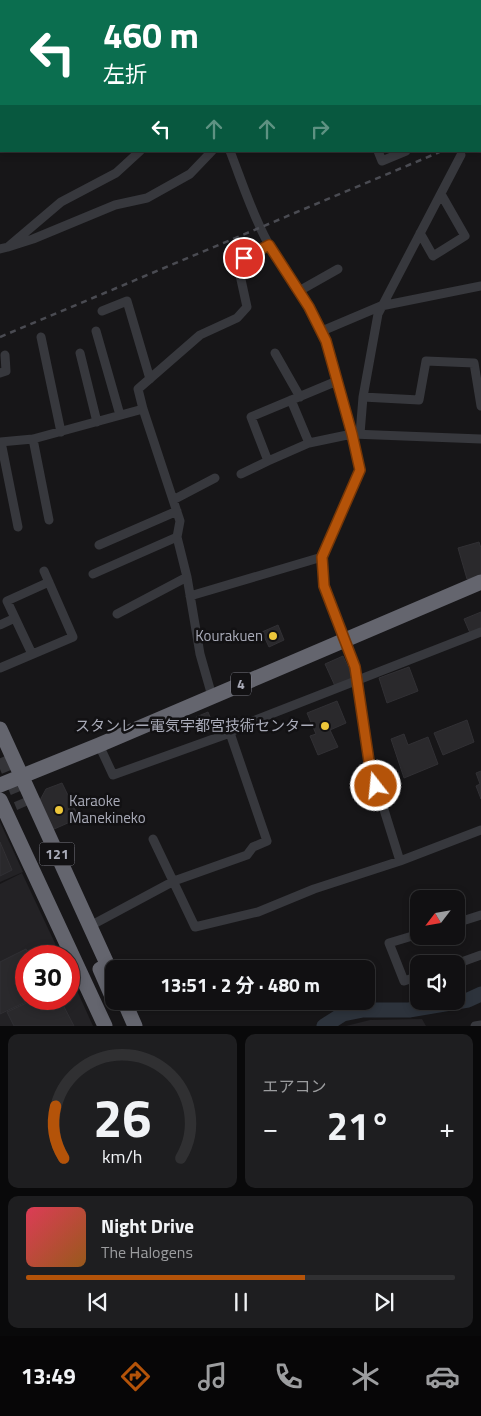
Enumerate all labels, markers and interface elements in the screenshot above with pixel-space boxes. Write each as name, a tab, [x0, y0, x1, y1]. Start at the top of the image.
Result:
text: 460 m	[103, 8, 199, 62]
icon: left	[20, 20, 85, 85]
text: 左折	[103, 57, 147, 91]
icon: left	[147, 115, 175, 143]
icon: ahead	[200, 115, 228, 143]
icon: ahead	[253, 115, 281, 143]
icon: right	[306, 115, 334, 143]
pin	[223, 237, 265, 279]
icon: arrive	[230, 244, 258, 272]
place label: Kourakuen	[195, 624, 263, 647]
marker: Kourakuen	[267, 630, 279, 642]
road number: 4	[231, 672, 251, 696]
place label: スタンレー電気宇都宮技術センター	[75, 714, 315, 737]
marker: スタンレー電気宇都宮技術センター	[319, 720, 331, 732]
position arrow	[349, 759, 401, 811]
place label: Karaoke Manekineko	[69, 789, 146, 829]
marker: Karaoke Manekineko	[53, 804, 65, 816]
road number: 121	[40, 842, 74, 866]
north arrow	[410, 890, 465, 945]
map controls	[410, 890, 465, 1010]
speed limit sign: 30	[15, 945, 80, 1010]
button: sound	[410, 955, 465, 1010]
text: 13:51 · 2 分 · 480 m	[160, 970, 320, 999]
text: エアコン	[263, 1074, 327, 1098]
text: 26	[93, 1078, 151, 1157]
text: 21°	[327, 1097, 391, 1155]
text: −	[263, 1106, 278, 1149]
text: +	[439, 1106, 455, 1149]
text: km/h	[102, 1143, 142, 1170]
text: Night Drive	[101, 1211, 194, 1240]
text: The Halogens	[101, 1240, 193, 1264]
icon: previous	[84, 1288, 112, 1316]
icon: pause	[227, 1288, 255, 1316]
icon: next	[370, 1288, 398, 1316]
text: 13:49	[21, 1359, 76, 1393]
icon: directions	[118, 1359, 153, 1394]
icon: music	[195, 1359, 230, 1394]
icon: phone	[271, 1359, 306, 1394]
icon: climate	[348, 1359, 383, 1394]
icon: car	[425, 1359, 460, 1394]

